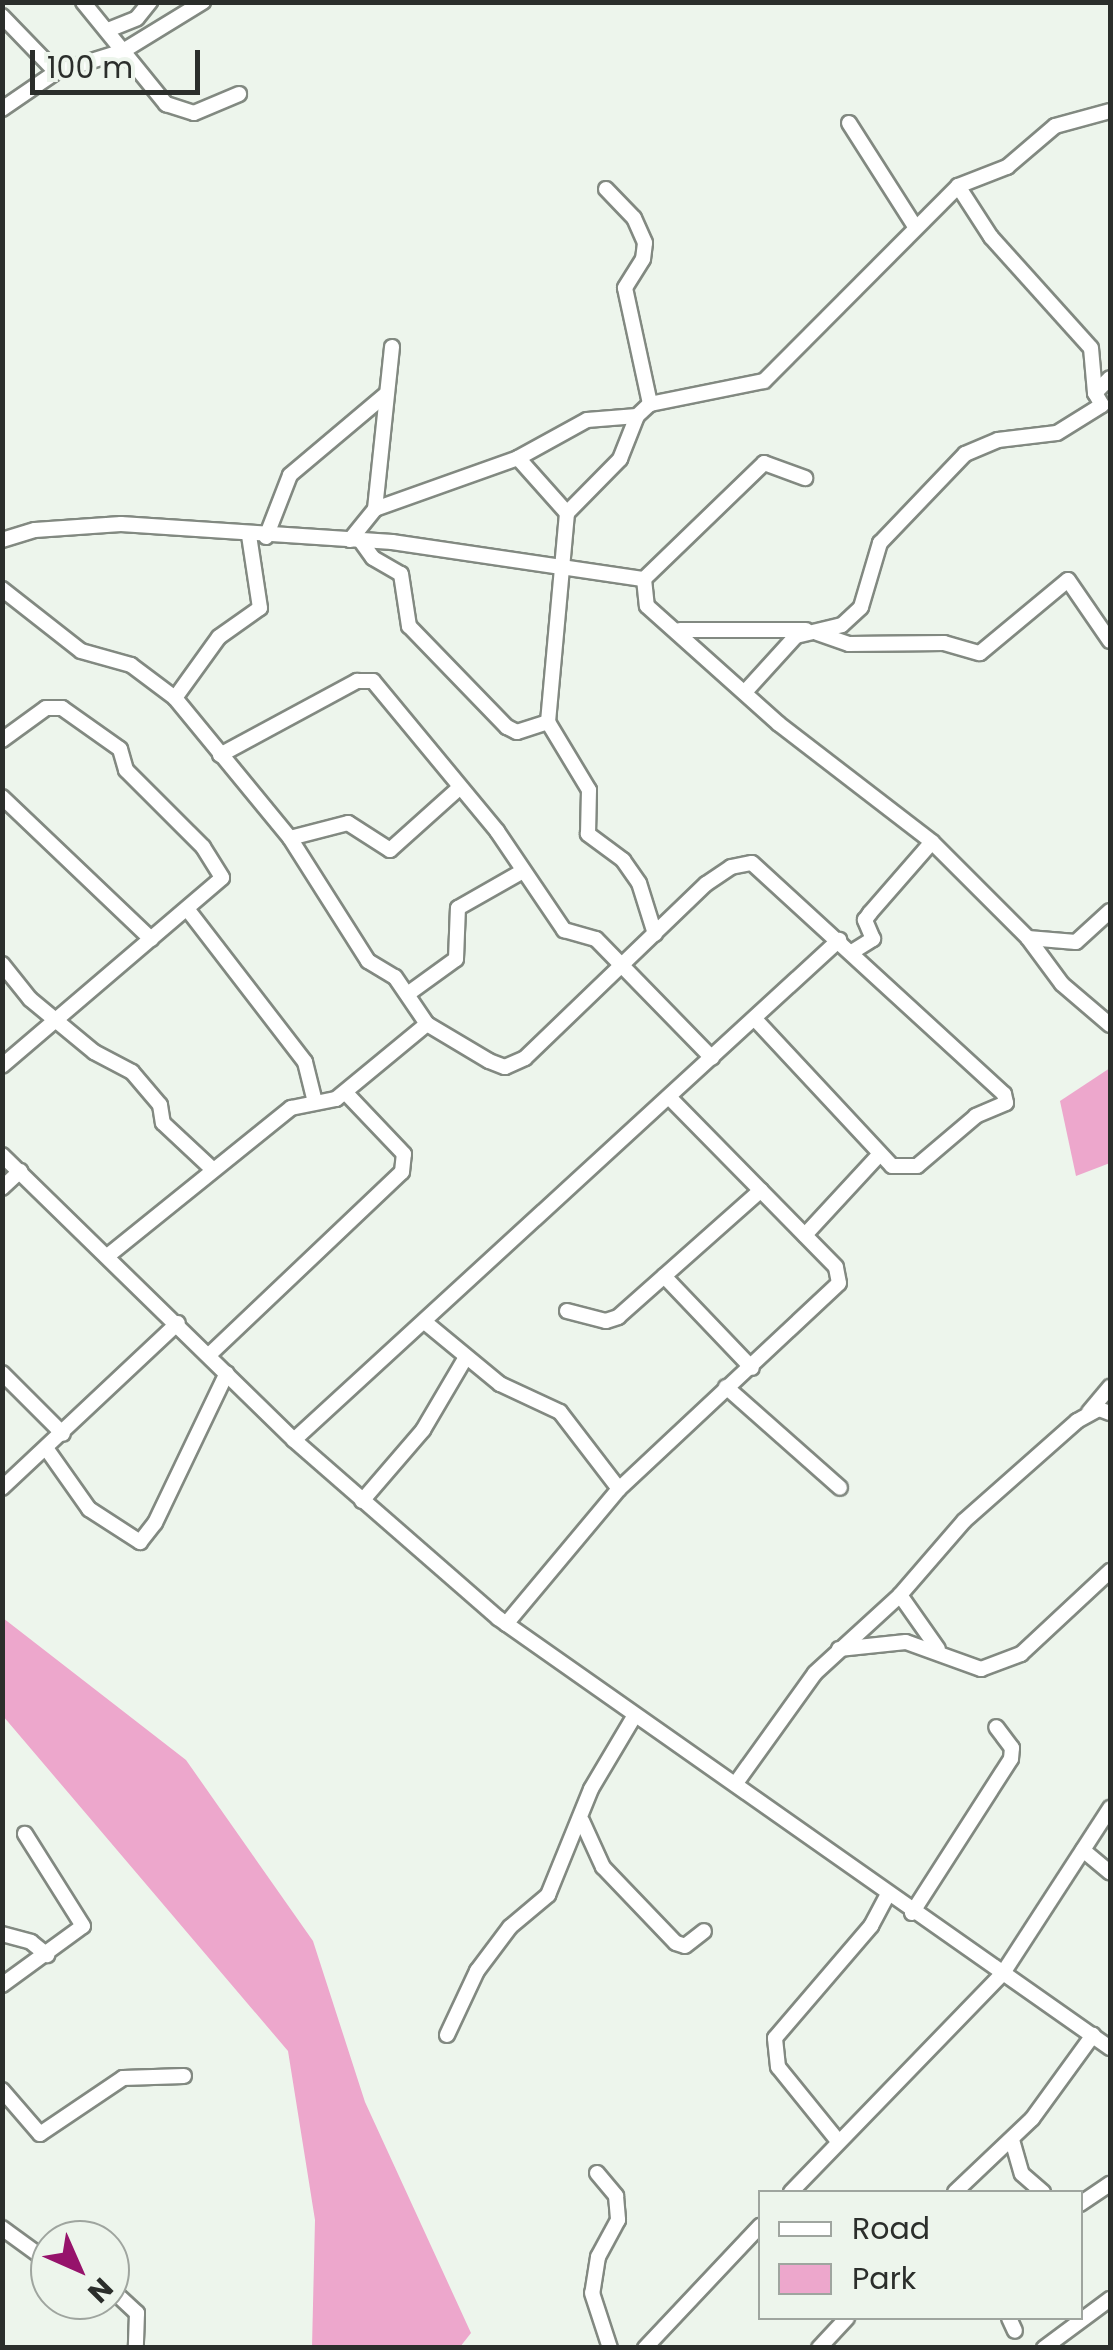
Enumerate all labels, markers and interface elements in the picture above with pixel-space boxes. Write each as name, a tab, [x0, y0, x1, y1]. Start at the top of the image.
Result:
scale bar	[35, 30, 205, 92]
text: 100 m	[47, 46, 133, 89]
legend	[758, 2190, 1083, 2320]
text: Road	[852, 2207, 930, 2250]
north arrow	[30, 2220, 130, 2320]
text: Park	[852, 2257, 916, 2300]
text: N	[79, 2269, 121, 2311]

